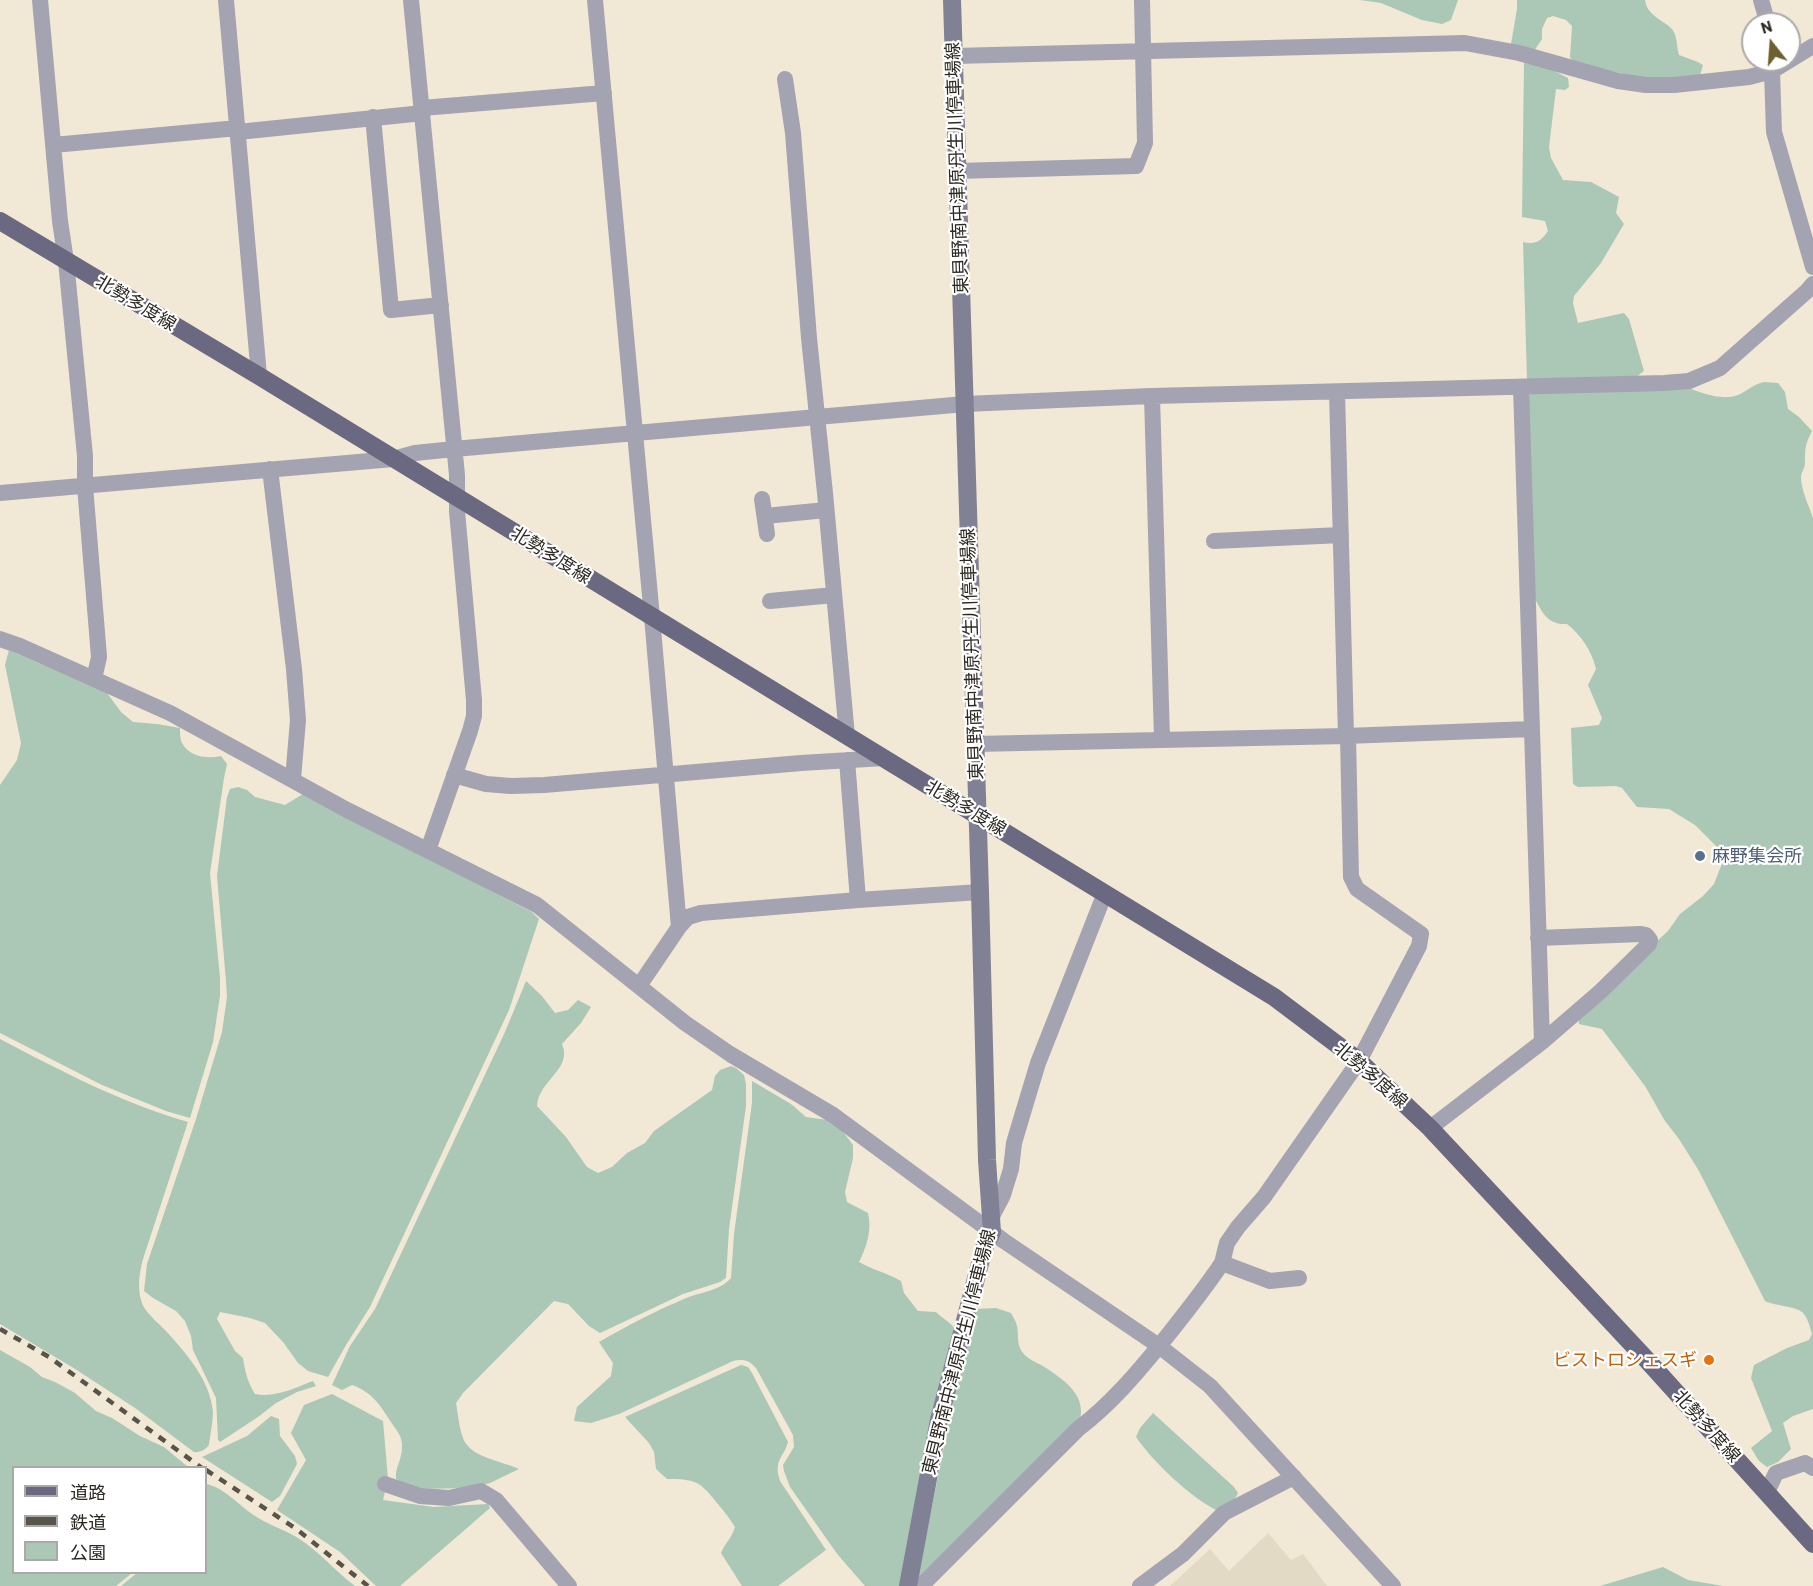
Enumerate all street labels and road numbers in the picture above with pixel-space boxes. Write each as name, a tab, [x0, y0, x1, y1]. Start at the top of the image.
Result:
street label: 東貝野南中津原丹生川停車場線	[942, 42, 972, 294]
street label: 北勢多度線	[92, 271, 180, 335]
street label: 北勢多度線	[507, 522, 595, 588]
street label: 東貝野南中津原丹生川停車場線	[957, 528, 987, 780]
street label: 北勢多度線	[922, 776, 1010, 840]
street label: 北勢多度線	[1330, 1037, 1412, 1113]
street label: 東貝野南中津原丹生川停車場線	[918, 1227, 1000, 1477]
street label: 北勢多度線	[1669, 1385, 1745, 1467]

